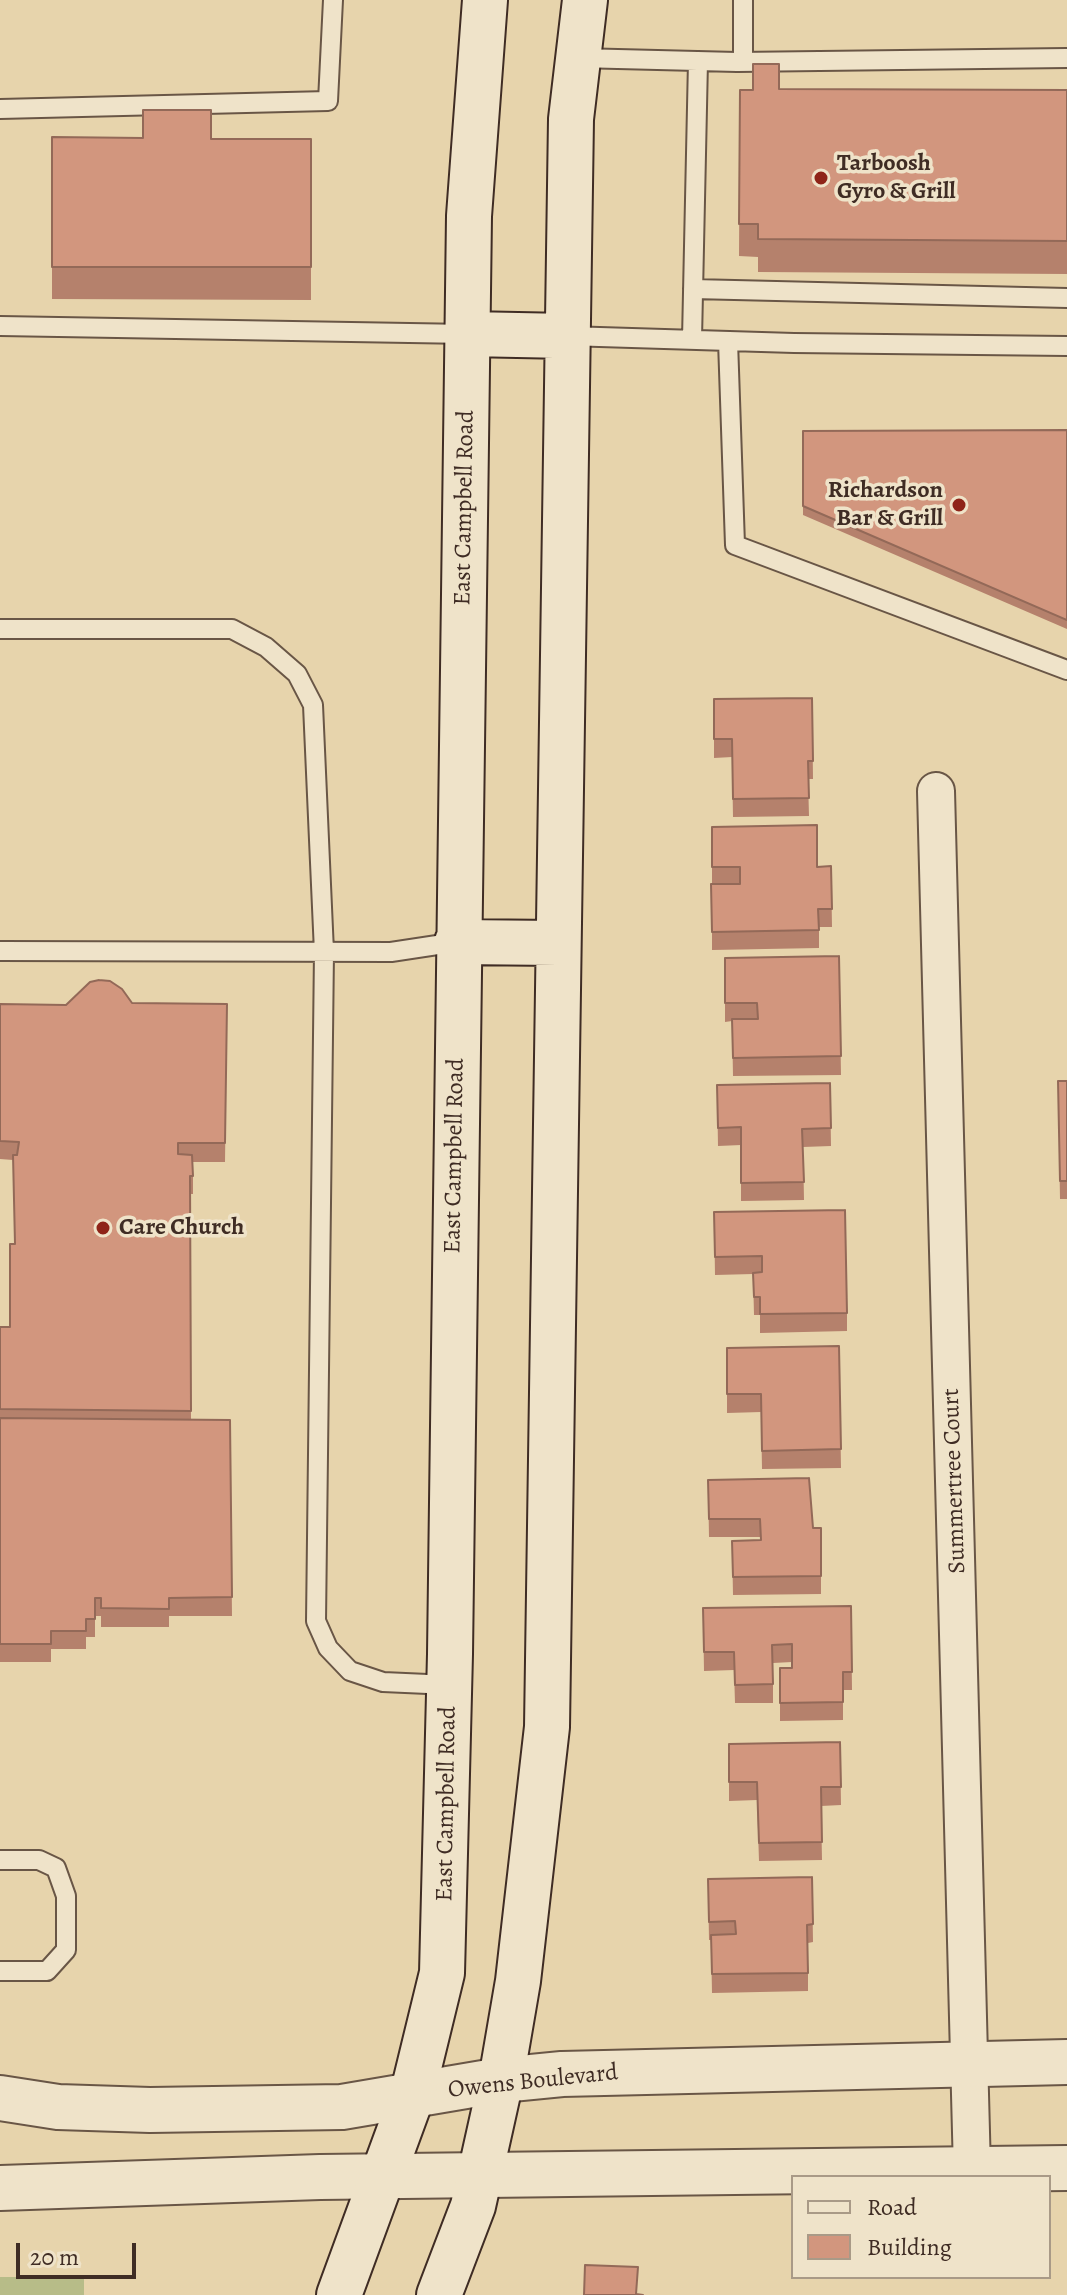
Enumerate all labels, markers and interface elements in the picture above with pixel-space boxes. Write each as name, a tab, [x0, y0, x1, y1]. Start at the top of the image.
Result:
place label: Tarboosh Gyro & Grill	[837, 150, 956, 206]
marker: Tarboosh Gyro & Grill	[812, 169, 830, 187]
street label: East Campbell Road	[449, 410, 481, 606]
place label: Richardson Bar & Grill	[828, 477, 943, 533]
marker: Richardson Bar & Grill	[950, 496, 968, 514]
street label: East Campbell Road	[439, 1058, 471, 1254]
place label: Care Church	[119, 1214, 244, 1242]
marker: Care Church	[94, 1219, 112, 1237]
street label: Summertree Court	[937, 1388, 973, 1574]
street label: East Campbell Road	[431, 1706, 463, 1902]
street label: Owens Boulevard	[447, 2059, 619, 2105]
legend	[791, 2175, 1051, 2279]
text: Road	[867, 2191, 917, 2223]
scale bar	[20, 2227, 140, 2277]
text: Building	[867, 2231, 952, 2263]
text: 20 m	[30, 2241, 79, 2273]

